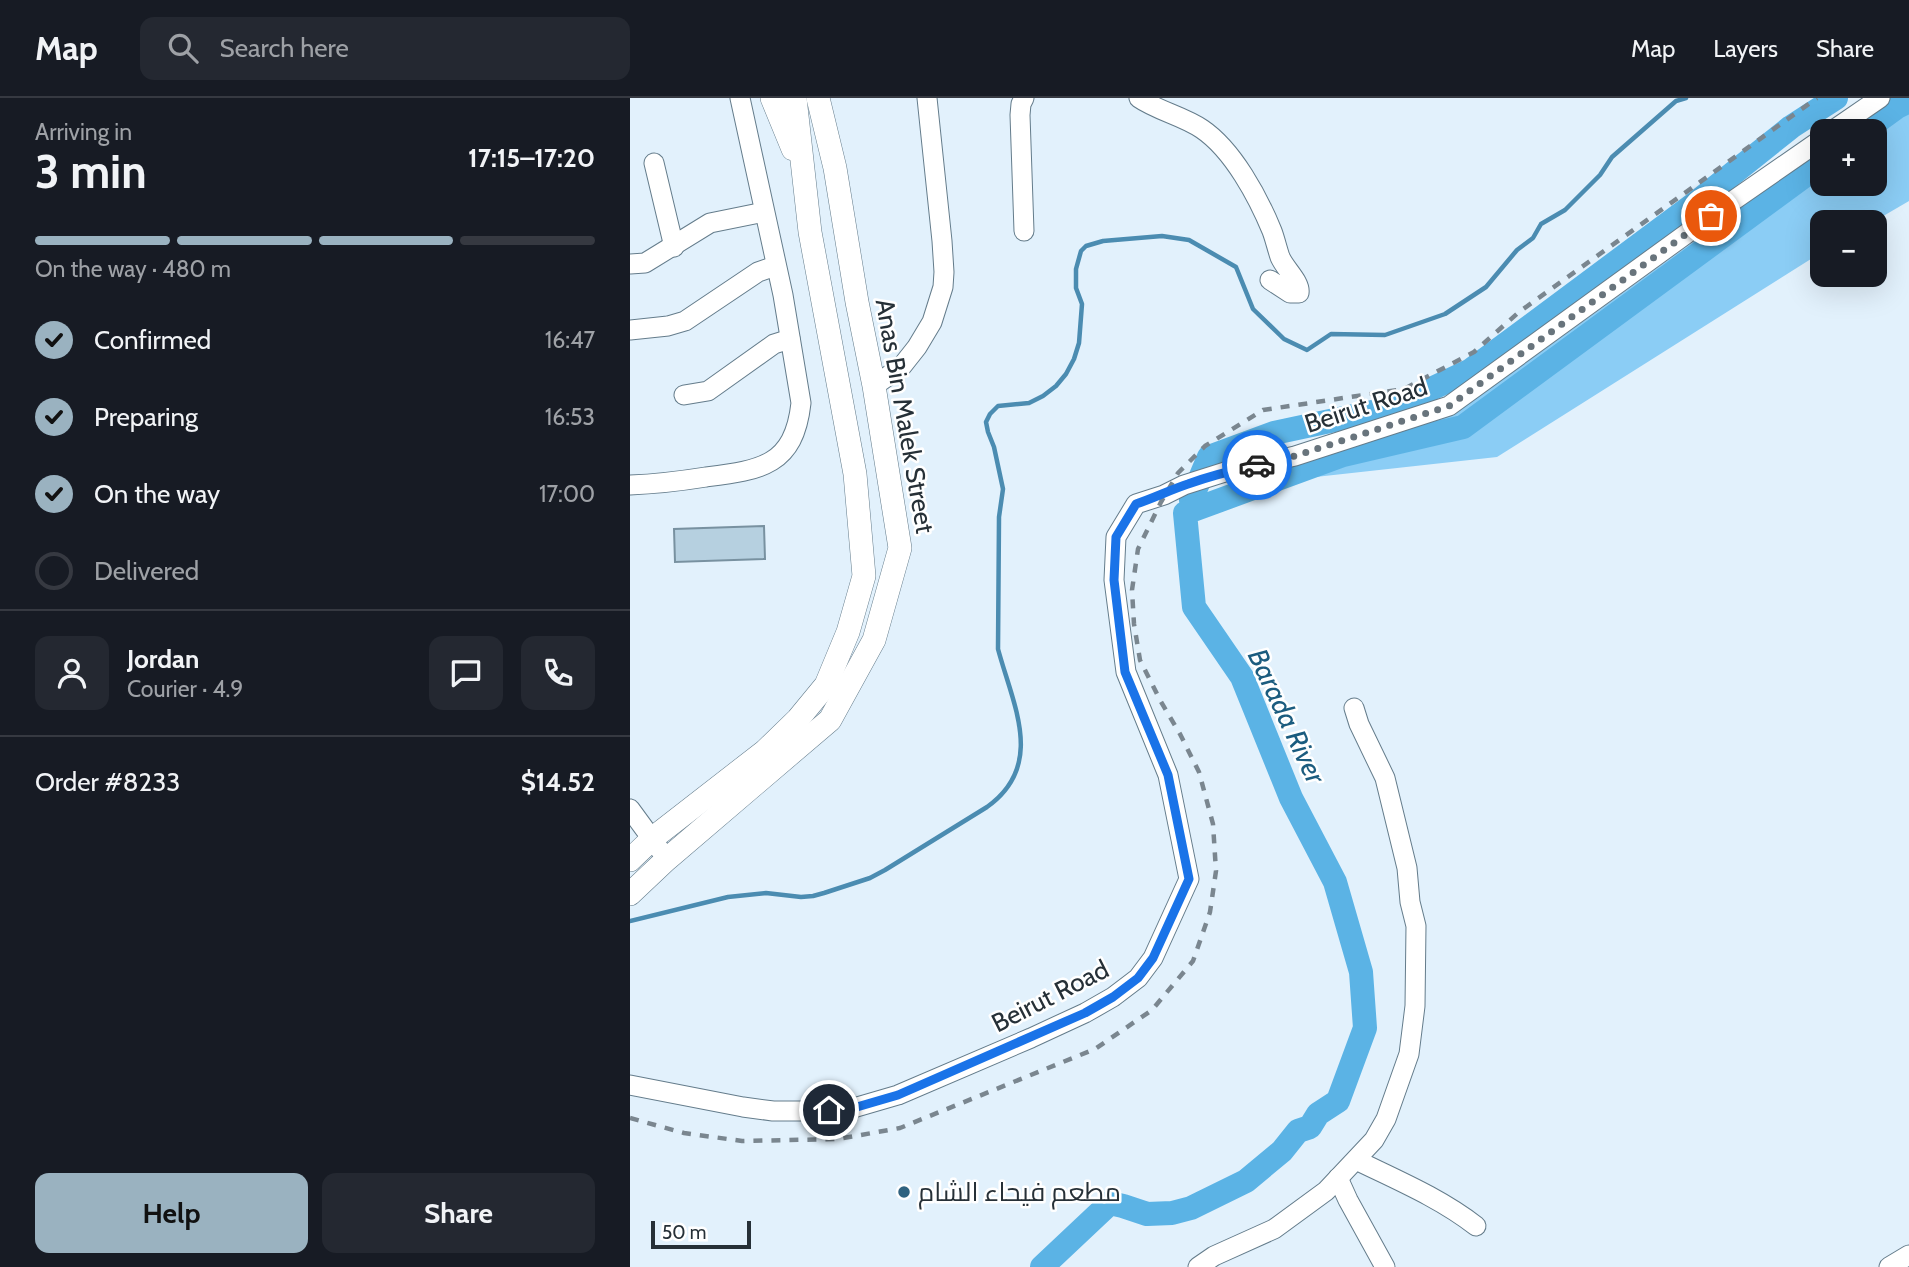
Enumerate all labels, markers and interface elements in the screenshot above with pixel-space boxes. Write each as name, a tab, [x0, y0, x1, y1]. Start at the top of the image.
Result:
search box	[140, 17, 630, 80]
text: Map	[35, 28, 98, 68]
icon: search	[164, 29, 202, 67]
text: Search here	[220, 32, 349, 64]
text: Map	[1631, 34, 1675, 63]
text: Layers	[1713, 34, 1778, 63]
text: Share	[1816, 34, 1874, 63]
text: Arriving in	[35, 118, 132, 146]
map controls	[1810, 119, 1887, 287]
button: +	[1810, 119, 1887, 196]
text: 17:15–17:20	[468, 142, 595, 174]
text: 3 min	[35, 144, 147, 200]
pin	[1681, 186, 1741, 246]
icon: bag	[1692, 197, 1730, 235]
button: −	[1810, 210, 1887, 287]
text: On the way · 480 m	[35, 255, 231, 283]
street label: Anas Bin Malek Street	[869, 296, 941, 536]
icon: check	[35, 321, 73, 359]
text: Confirmed	[94, 324, 211, 356]
text: 16:47	[545, 326, 595, 354]
street label: Beirut Road	[1301, 370, 1431, 440]
icon: check	[35, 398, 73, 436]
text: Preparing	[94, 401, 198, 433]
text: 16:53	[545, 403, 595, 431]
courier	[1222, 430, 1292, 500]
icon: car	[1238, 446, 1276, 484]
icon: check	[35, 475, 73, 513]
text: On the way	[94, 478, 220, 510]
text: 17:00	[539, 480, 595, 508]
text: Delivered	[94, 555, 199, 587]
button: person	[35, 636, 109, 710]
button: chat	[429, 636, 503, 710]
button: phone	[521, 636, 595, 710]
text: Jordan	[127, 643, 199, 675]
water label: Barada River	[1241, 643, 1334, 790]
text: Courier · 4.9	[127, 675, 243, 703]
text: Order #8233	[35, 766, 180, 798]
text: $14.52	[521, 766, 595, 798]
street label: Beirut Road	[986, 953, 1114, 1039]
pin	[799, 1080, 859, 1140]
icon: home	[810, 1091, 848, 1129]
button: Help	[35, 1173, 308, 1253]
button: Share	[322, 1173, 595, 1253]
place label: مطعم فيحاء الشام	[918, 1176, 1121, 1210]
marker: مطعم فيحاء الشام	[896, 1184, 912, 1200]
scale bar	[651, 1218, 751, 1250]
text: 50 m	[662, 1221, 706, 1244]

